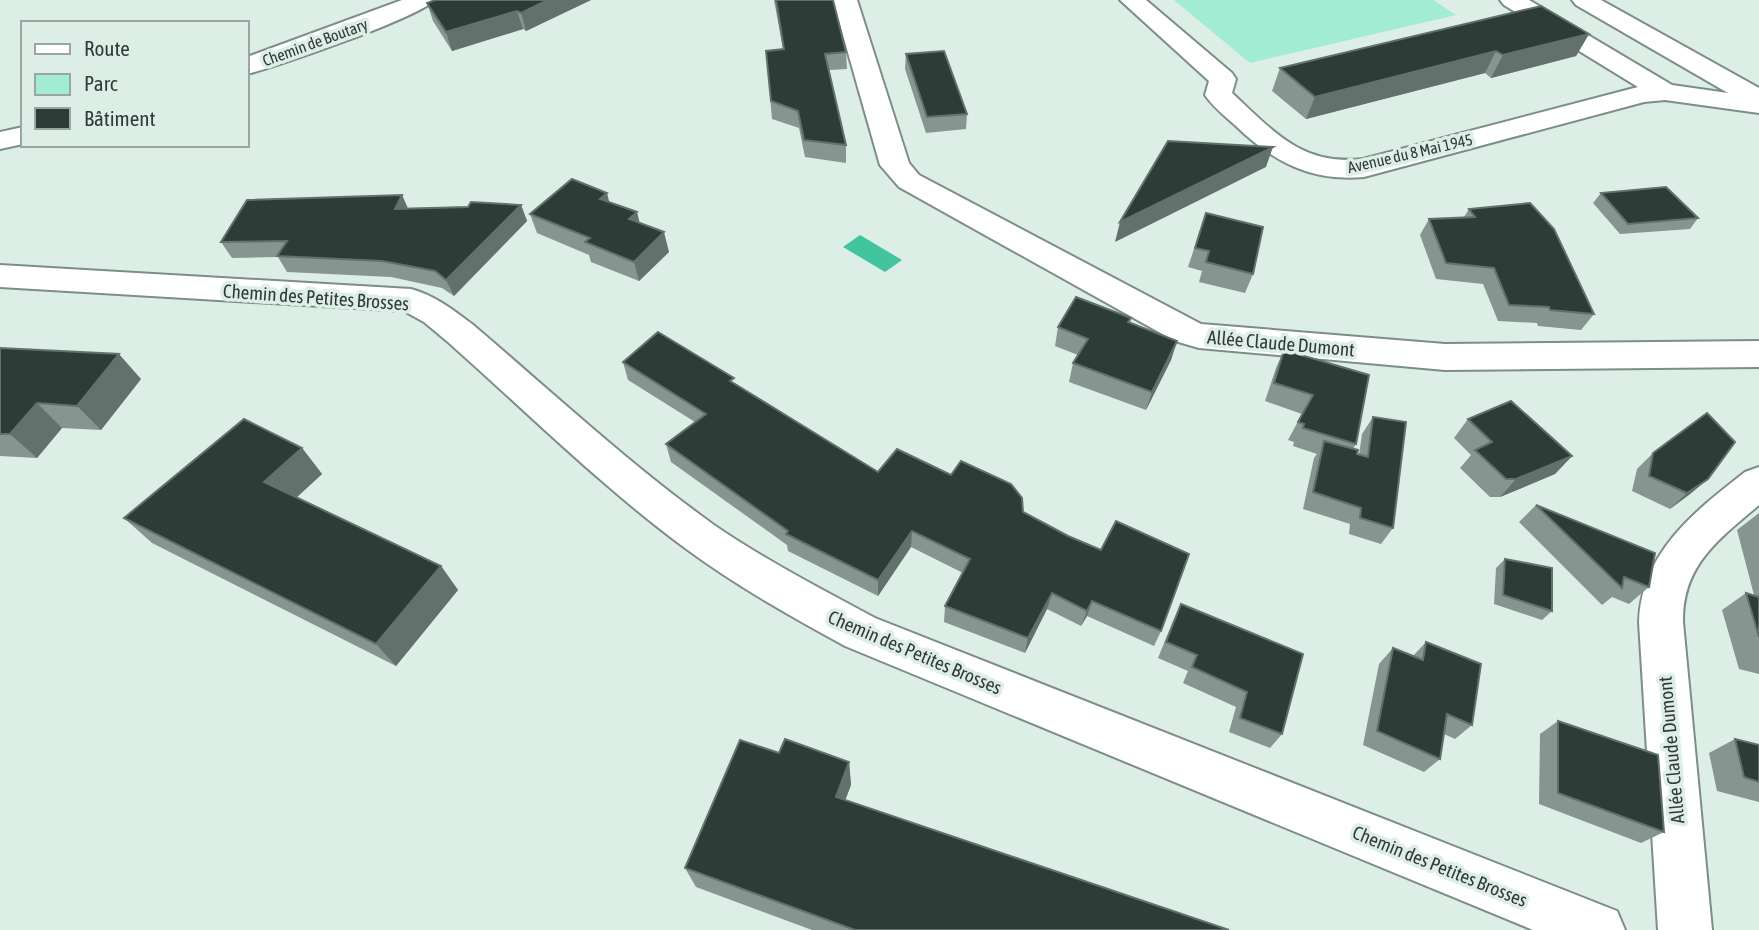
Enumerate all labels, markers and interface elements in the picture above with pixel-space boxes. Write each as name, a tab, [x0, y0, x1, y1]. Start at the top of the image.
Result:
street label: Chemin de Boutary	[260, 14, 371, 70]
legend	[21, 21, 248, 147]
text: Route	[84, 36, 130, 60]
text: Parc	[84, 71, 118, 95]
text: Bâtiment	[84, 106, 155, 130]
street label: Avenue du 8 Mai 1945	[1346, 130, 1474, 176]
street label: Chemin des Petites Brosses	[222, 280, 410, 314]
street label: Allée Claude Dumont	[1206, 326, 1356, 360]
street label: Chemin des Petites Brosses	[825, 605, 1005, 699]
street label: Allée Claude Dumont	[1654, 675, 1688, 825]
street label: Chemin des Petites Brosses	[1350, 821, 1531, 911]

